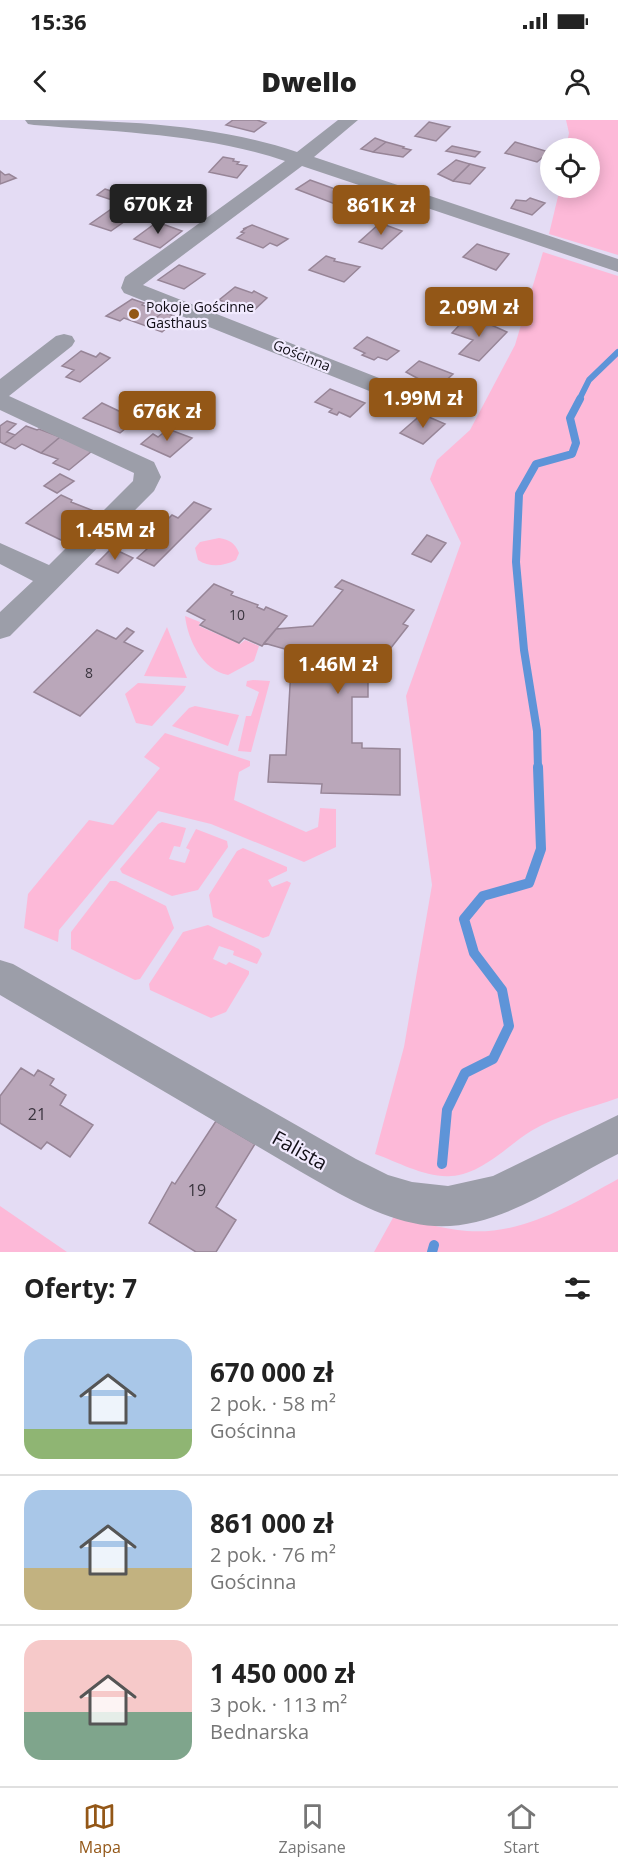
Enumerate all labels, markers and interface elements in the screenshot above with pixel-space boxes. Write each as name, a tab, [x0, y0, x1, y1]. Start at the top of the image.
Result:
text: 15:36	[30, 6, 87, 36]
text: Dwello	[261, 63, 357, 100]
icon: back	[24, 65, 57, 98]
icon: person	[561, 65, 594, 98]
map controls	[540, 138, 600, 198]
button: locate	[540, 138, 600, 198]
pin: 670K zł	[103, 184, 213, 235]
pin: 861K zł	[326, 185, 436, 236]
text: 670K zł	[124, 190, 192, 217]
text: 861K zł	[347, 191, 415, 218]
pin: 2.09M zł	[417, 287, 541, 338]
text: 2.09M zł	[439, 293, 519, 320]
place label: Pokoje Gościnne Gasthaus	[146, 297, 254, 332]
marker: Pokoje Gościnne Gasthaus	[127, 307, 141, 321]
street label: Gościnna	[270, 335, 334, 375]
pin: 1.99M zł	[361, 378, 485, 429]
text: 1.99M zł	[383, 384, 463, 411]
pin: 676K zł	[112, 391, 222, 442]
text: 676K zł	[133, 397, 201, 424]
pin: 1.45M zł	[53, 510, 177, 561]
text: 1.45M zł	[75, 516, 155, 543]
house number: 10	[229, 605, 245, 624]
pin: 1.46M zł	[276, 644, 400, 695]
text: 1.46M zł	[298, 650, 378, 677]
house number: 8	[85, 663, 93, 682]
house number: 21	[28, 1103, 46, 1125]
street label: Falista	[268, 1124, 332, 1176]
house number: 19	[188, 1179, 206, 1201]
text: Oferty: 7	[24, 1270, 137, 1306]
icon: filters	[561, 1272, 594, 1305]
text: 670 000 zł	[210, 1354, 333, 1390]
icon: home	[72, 1363, 144, 1435]
text: 2 pok. · 58 m²	[210, 1390, 336, 1417]
text: Gościnna	[210, 1417, 296, 1444]
text: 861 000 zł	[210, 1505, 333, 1541]
icon: home	[72, 1514, 144, 1586]
text: 2 pok. · 76 m²	[210, 1541, 336, 1568]
text: Gościnna	[210, 1568, 296, 1595]
text: 1 450 000 zł	[210, 1655, 355, 1691]
icon: home	[72, 1664, 144, 1736]
text: 3 pok. · 113 m²	[210, 1691, 347, 1718]
text: Bednarska	[210, 1718, 309, 1745]
tab: Mapa	[79, 1800, 121, 1858]
tab: Zapisane	[279, 1800, 346, 1858]
tab: Start	[503, 1800, 539, 1858]

